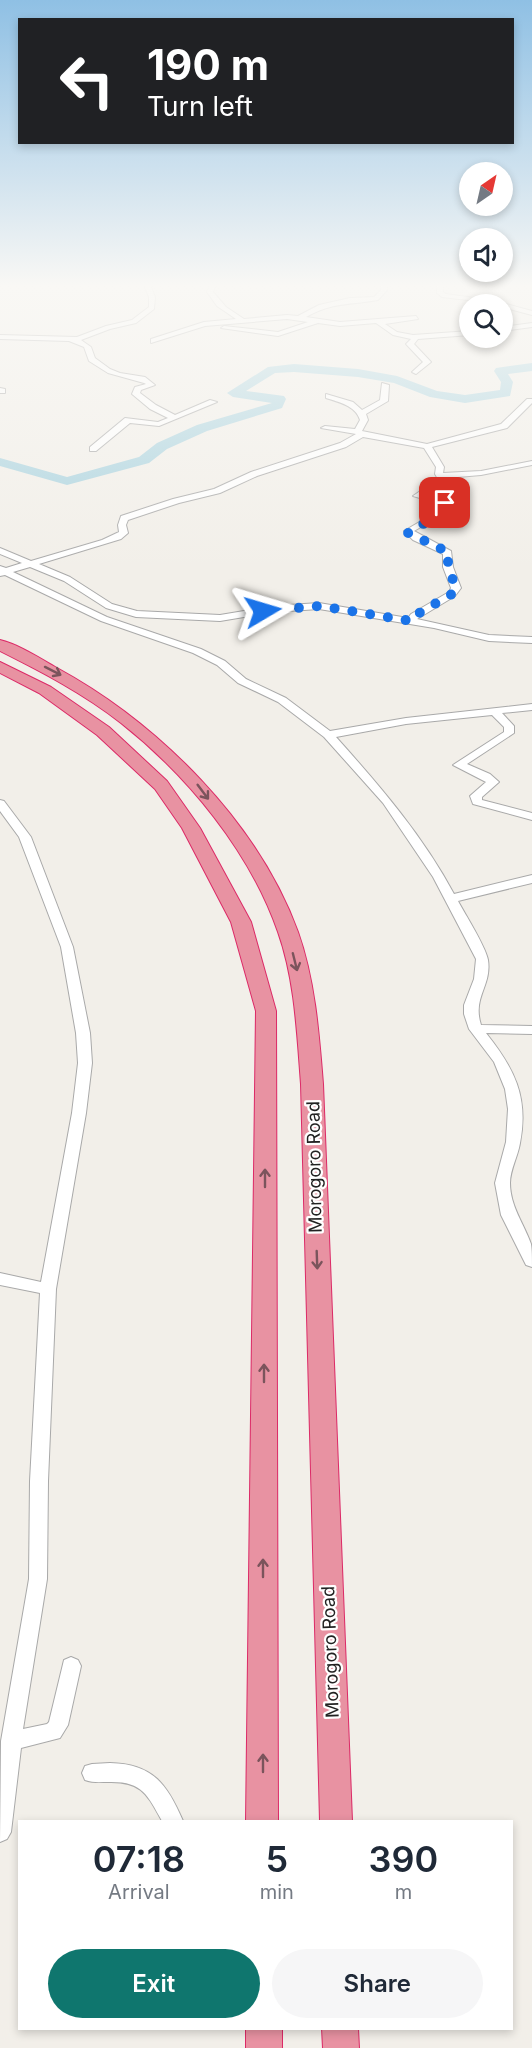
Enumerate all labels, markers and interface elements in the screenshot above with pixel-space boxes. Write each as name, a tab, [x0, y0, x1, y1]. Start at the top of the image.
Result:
text: 190 m	[147, 39, 269, 90]
icon: left	[48, 42, 126, 120]
text: Turn left	[147, 90, 253, 123]
north arrow	[459, 162, 513, 216]
map controls	[459, 162, 513, 348]
button: sound	[459, 228, 513, 282]
button: search	[459, 294, 513, 348]
pin	[419, 477, 470, 528]
icon: arrive	[428, 486, 461, 519]
position arrow	[231, 579, 295, 643]
one-way arrow	[43, 665, 61, 677]
one-way arrow	[197, 784, 210, 800]
one-way arrow	[290, 952, 302, 971]
street label: Morogoro Road	[302, 1101, 326, 1233]
one-way arrow	[259, 1168, 271, 1188]
one-way arrow	[311, 1250, 322, 1270]
one-way arrow	[258, 1363, 270, 1383]
one-way arrow	[257, 1558, 269, 1578]
street label: Morogoro Road	[317, 1586, 343, 1718]
one-way arrow	[257, 1753, 269, 1773]
text: 07:18	[93, 1837, 185, 1881]
text: 5	[265, 1837, 288, 1881]
text: 390	[369, 1837, 438, 1881]
text: Arrival	[108, 1880, 170, 1904]
text: min	[260, 1880, 294, 1904]
text: m	[395, 1880, 412, 1904]
button: Exit	[48, 1949, 260, 2018]
button: Share	[272, 1949, 483, 2018]

